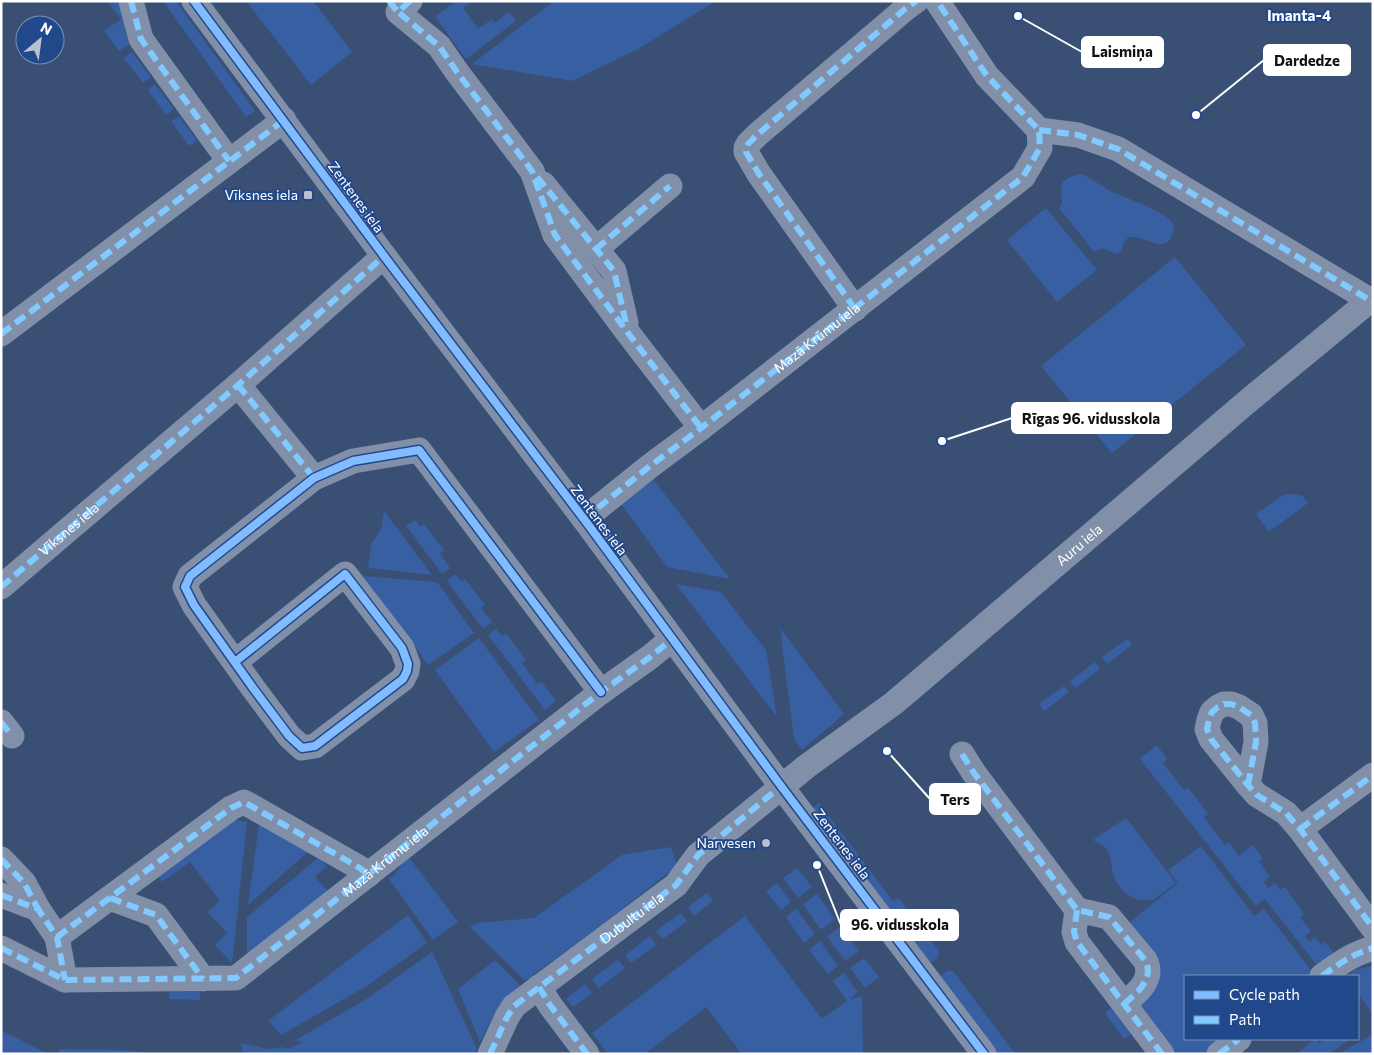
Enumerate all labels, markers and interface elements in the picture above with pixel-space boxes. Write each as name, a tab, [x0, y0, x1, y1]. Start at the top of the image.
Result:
district label: Imanta-4	[1267, 6, 1331, 24]
north arrow	[15, 15, 65, 65]
text: N	[38, 18, 55, 38]
callout: Laismiņa	[1082, 37, 1163, 67]
text: Laismiņa	[1091, 42, 1153, 62]
callout: Dardedze	[1264, 45, 1350, 75]
text: Dardedze	[1274, 51, 1340, 69]
street label: Zentenes iela	[325, 158, 388, 236]
place label: Vīksnes iela	[225, 186, 298, 203]
marker: Vīksnes iela	[302, 189, 314, 201]
street label: Mazā Krūmu iela	[770, 298, 863, 376]
callout: Rīgas 96. vidusskola	[1012, 403, 1171, 433]
text: Rīgas 96. vidusskola	[1022, 409, 1160, 427]
street label: Zentenes iela	[567, 481, 632, 558]
street label: Vīksnes iela	[35, 499, 102, 559]
street label: Auru iela	[1053, 520, 1106, 569]
callout: Ters	[930, 784, 980, 814]
text: Ters	[940, 790, 970, 808]
street label: Zentenes iela	[810, 805, 875, 882]
street label: Mazā Krūmu iela	[338, 822, 431, 900]
place label: Narvesen	[696, 834, 756, 851]
marker: Narvesen	[760, 837, 772, 849]
street label: Dubultu iela	[596, 888, 667, 947]
callout: 96. vidusskola	[841, 910, 958, 940]
text: 96. vidusskola	[851, 915, 949, 933]
legend	[1184, 975, 1359, 1040]
text: Cycle path	[1229, 985, 1300, 1003]
text: Path	[1229, 1010, 1261, 1028]

